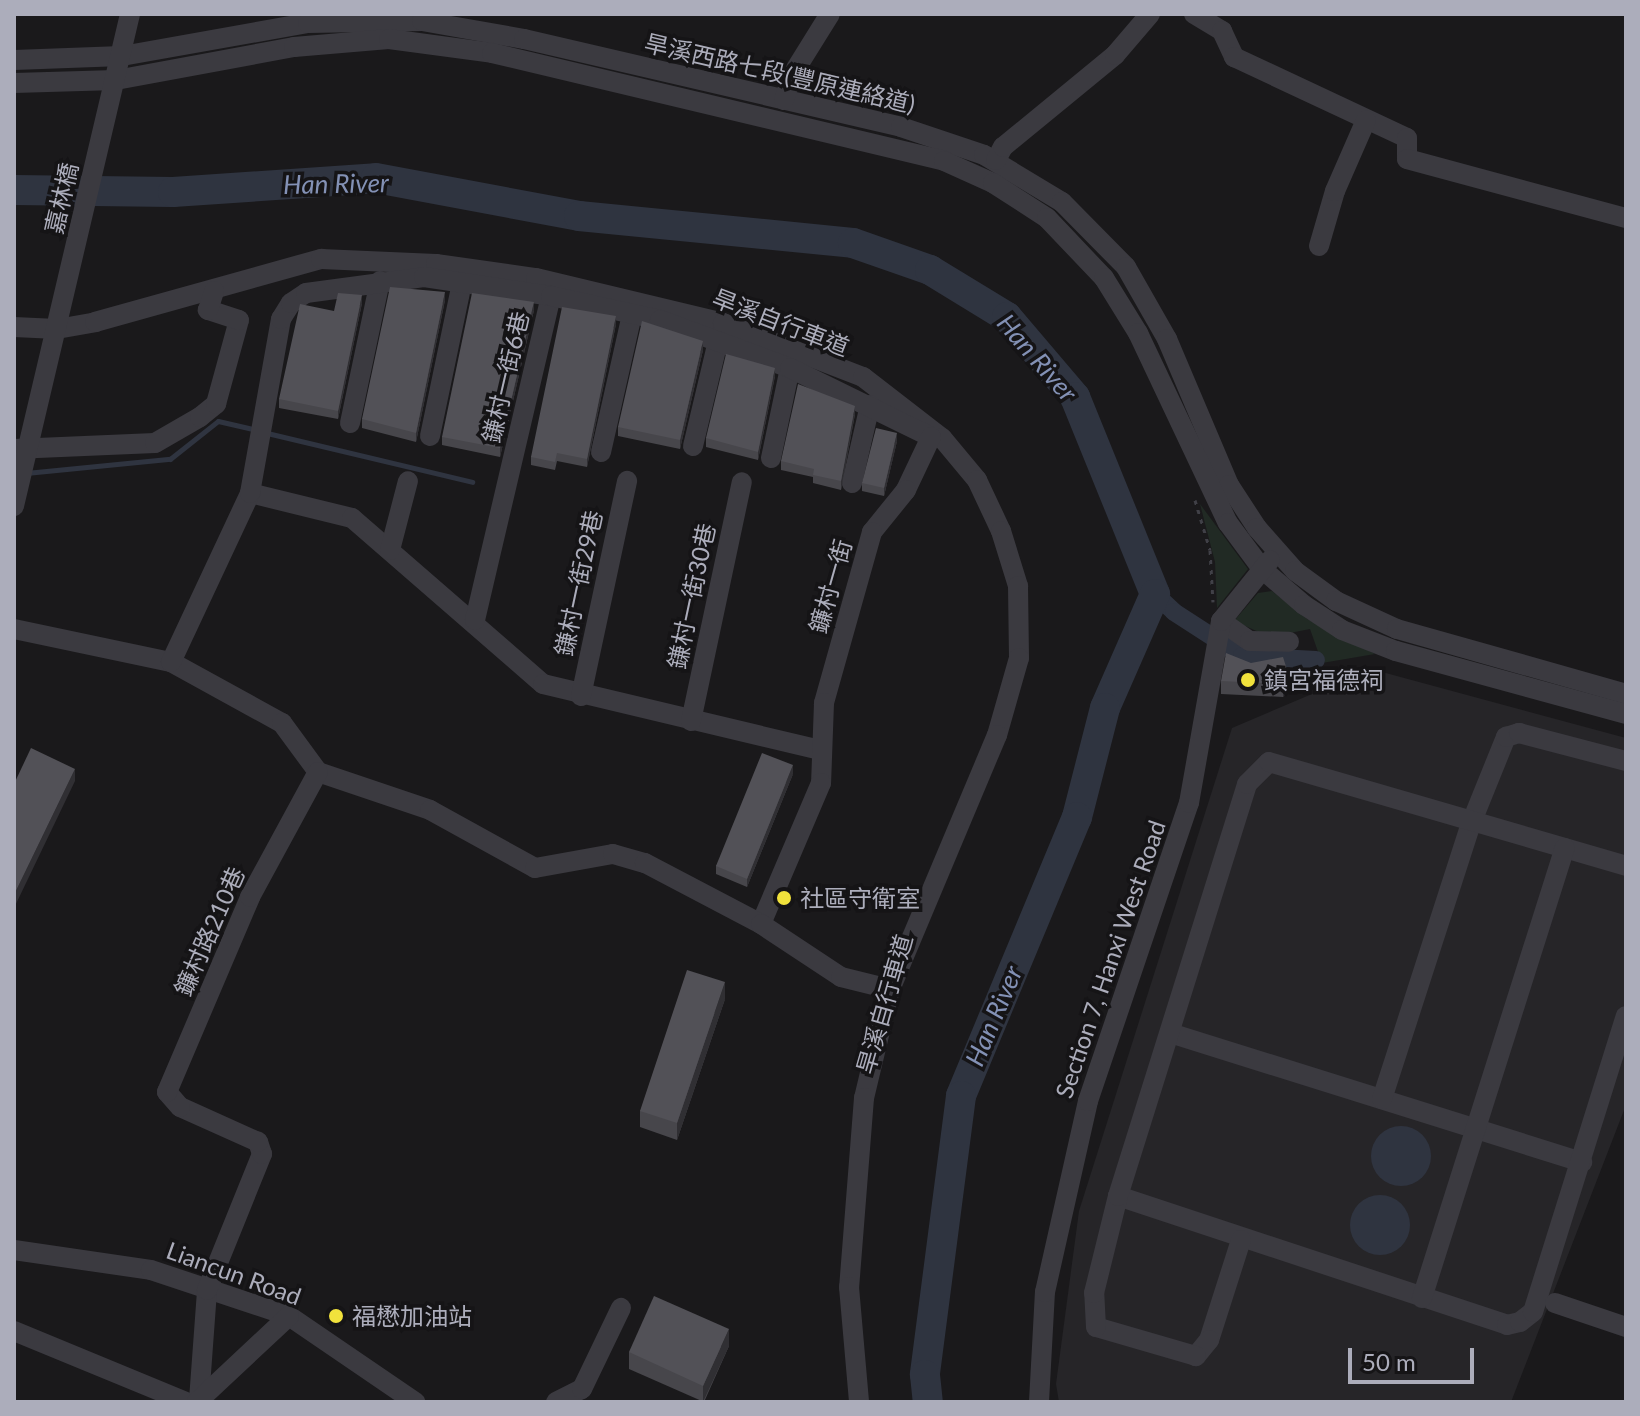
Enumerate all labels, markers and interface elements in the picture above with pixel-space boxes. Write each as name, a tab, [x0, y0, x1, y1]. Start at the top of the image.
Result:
street label: 旱溪西路七段(豐原連絡道)	[642, 28, 918, 118]
street label: 嘉林橋	[39, 160, 83, 236]
water label: Han River	[283, 167, 389, 201]
street label: 旱溪自行車道	[709, 283, 853, 361]
water label: Han River	[991, 308, 1083, 408]
street label: 鎌村一街6巷	[476, 309, 534, 445]
street label: 鎌村一街29巷	[549, 508, 607, 658]
street label: 鎌村一街30巷	[662, 521, 720, 671]
street label: 鐮村一街	[803, 536, 857, 636]
place label: 鎮宮福德祠	[1264, 666, 1384, 694]
marker: 鎮宮福德祠	[1239, 671, 1257, 689]
street label: Section 7, Hanxi West Road	[1049, 816, 1171, 1102]
street label: 鐮村路210巷	[168, 862, 250, 1000]
place label: 社區守衛室	[800, 884, 920, 912]
marker: 社區守衛室	[775, 889, 793, 907]
street label: 旱溪自行車道	[850, 931, 918, 1077]
water label: Han River	[959, 961, 1029, 1071]
street label: Liancun Road	[163, 1235, 305, 1311]
place label: 福懋加油站	[352, 1302, 472, 1330]
marker: 福懋加油站	[327, 1307, 345, 1325]
scale bar	[1352, 1332, 1478, 1382]
text: 50 m	[1362, 1347, 1416, 1376]

